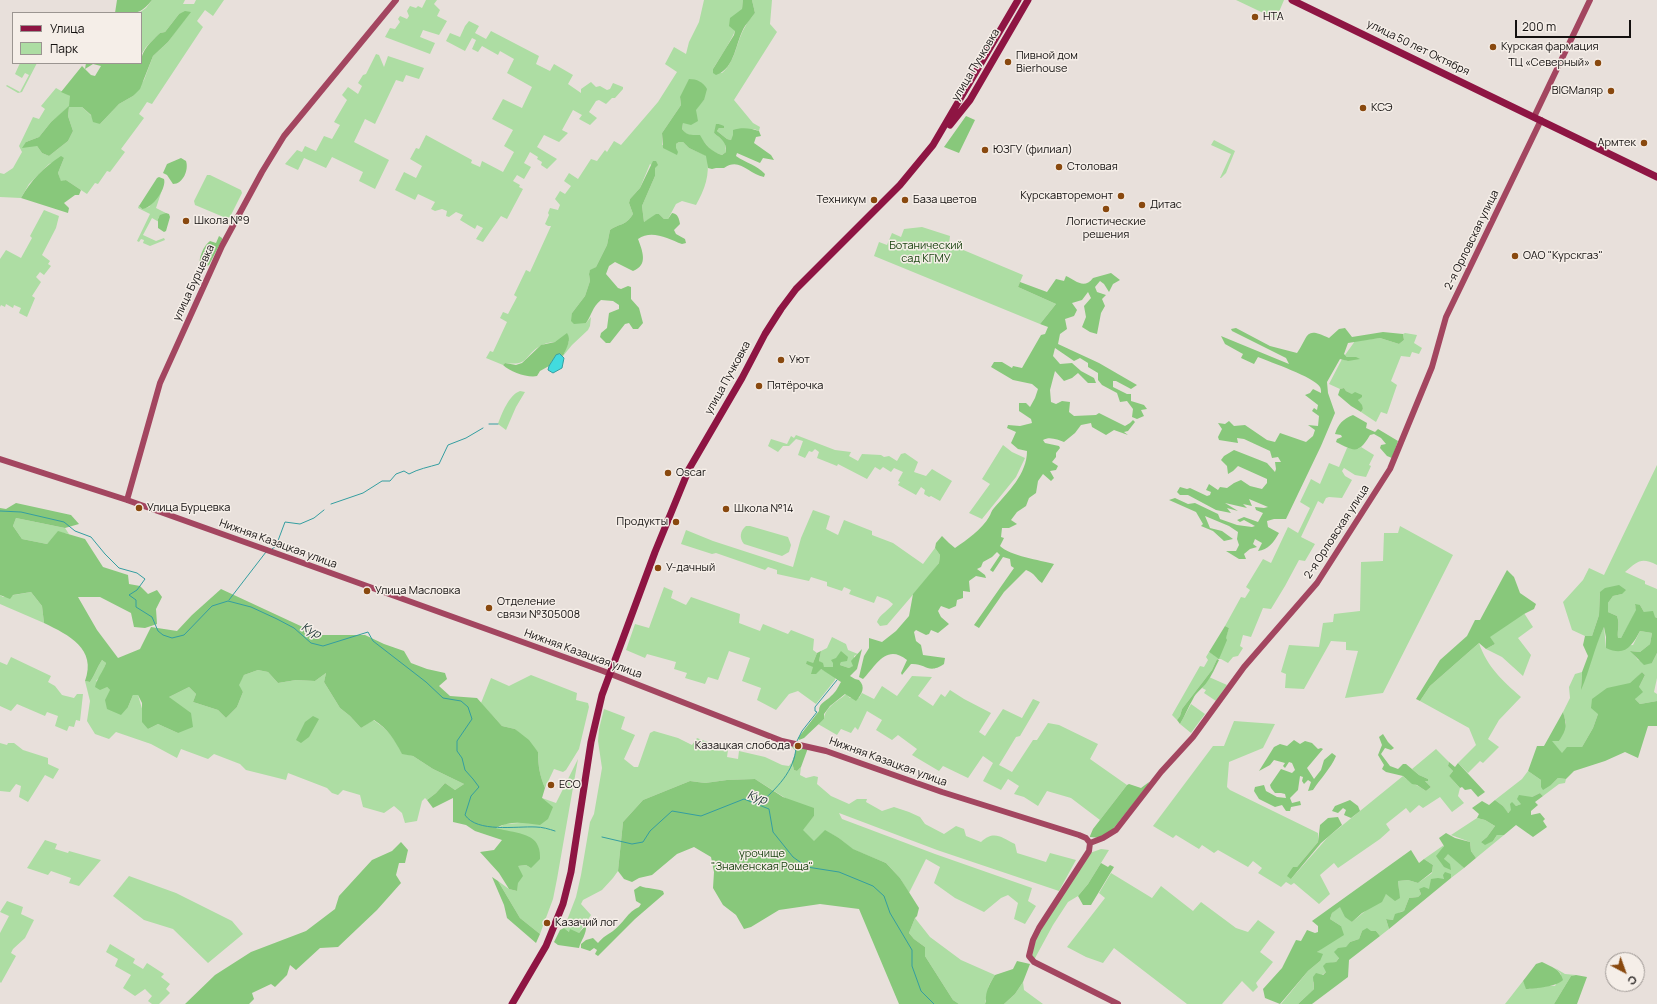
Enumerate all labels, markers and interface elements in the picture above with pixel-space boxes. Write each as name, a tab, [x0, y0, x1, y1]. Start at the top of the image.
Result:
place label: НТА	[1263, 10, 1284, 24]
legend	[12, 12, 142, 64]
marker: НТА	[1250, 12, 1260, 22]
scale bar	[1517, 12, 1633, 38]
street label: улица 50 лет Октября	[1364, 17, 1472, 79]
text: 200 m	[1522, 18, 1556, 35]
text: Улица	[50, 20, 84, 37]
street label: улица Пучковка	[949, 26, 1003, 104]
text: Парк	[50, 40, 78, 57]
place label: Курская фармация	[1501, 40, 1599, 54]
marker: Курская фармация	[1488, 42, 1498, 52]
place label: Пивной дом Bierhouse	[1016, 49, 1078, 75]
place label: ТЦ «Северный»	[1508, 56, 1590, 70]
marker: Пивной дом Bierhouse	[1003, 57, 1013, 67]
marker: ТЦ «Северный»	[1593, 58, 1603, 68]
place label: BIGМаляр	[1552, 84, 1603, 98]
marker: BIGМаляр	[1606, 86, 1616, 96]
place label: КСЭ	[1371, 101, 1392, 115]
marker: КСЭ	[1358, 103, 1368, 113]
place label: Армтек	[1597, 136, 1636, 150]
marker: Армтек	[1639, 138, 1649, 148]
place label: ЮЗГУ (филиал)	[993, 143, 1073, 157]
marker: ЮЗГУ (филиал)	[980, 145, 990, 155]
place label: Столовая	[1067, 160, 1118, 174]
marker: Столовая	[1054, 162, 1064, 172]
street label: 2-я Орловская улица	[1442, 188, 1502, 292]
place label: Курскавторемонт	[1020, 189, 1113, 203]
marker: Курскавторемонт	[1116, 191, 1126, 201]
place label: Техникум	[817, 193, 866, 207]
place label: База цветов	[913, 193, 977, 207]
marker: Техникум	[869, 195, 879, 205]
marker: База цветов	[900, 195, 910, 205]
place label: Дитас	[1150, 198, 1182, 212]
marker: Дитас	[1137, 200, 1147, 210]
marker: Логистические решения	[1101, 204, 1111, 214]
place label: Школа №9	[194, 214, 249, 228]
place label: Логистические решения	[1066, 215, 1146, 241]
marker: Школа №9	[181, 216, 191, 226]
park label: Ботанический сад КГМУ	[889, 239, 963, 265]
street label: улица Бурцевка	[170, 243, 218, 323]
place label: ОАО "Курскгаз"	[1523, 249, 1603, 263]
marker: ОАО "Курскгаз"	[1510, 251, 1520, 261]
street label: улица Пучковка	[702, 339, 754, 417]
place label: Уют	[789, 353, 810, 367]
marker: Уют	[776, 355, 786, 365]
place label: Пятёрочка	[767, 379, 823, 393]
marker: Пятёрочка	[754, 381, 764, 391]
place label: Oscar	[676, 466, 706, 480]
marker: Oscar	[663, 468, 673, 478]
street label: 2-я Орловская улица	[1302, 483, 1372, 581]
place label: Улица Бурцевка	[147, 501, 230, 515]
place label: Школа №14	[734, 502, 793, 516]
marker: Улица Бурцевка	[134, 503, 144, 513]
marker: Школа №14	[721, 504, 731, 514]
place label: Продукты	[617, 515, 668, 529]
street label: Нижняя Казацкая улица	[217, 517, 339, 571]
marker: Продукты	[671, 517, 681, 527]
place label: У-дачный	[666, 561, 715, 575]
marker: У-дачный	[653, 563, 663, 573]
place label: Улица Масловка	[375, 584, 460, 598]
marker: Улица Масловка	[362, 586, 372, 596]
place label: Отделение связи №305008	[497, 595, 580, 621]
marker: Отделение связи №305008	[484, 603, 494, 613]
water label: Кур	[299, 620, 323, 642]
street label: Нижняя Казацкая улица	[522, 627, 644, 681]
street label: Нижняя Казацкая улица	[827, 735, 949, 789]
place label: Казацкая слобода	[695, 739, 790, 753]
marker: Казацкая слобода	[793, 741, 803, 751]
place label: ECO	[559, 778, 581, 792]
marker: ECO	[546, 780, 556, 790]
water label: Кур	[745, 788, 769, 808]
park label: урочище "Знаменская Роща"	[711, 847, 813, 873]
place label: Казачий лог	[555, 916, 618, 930]
marker: Казачий лог	[542, 918, 552, 928]
north arrow	[1605, 952, 1645, 992]
text: С	[1625, 972, 1641, 989]

